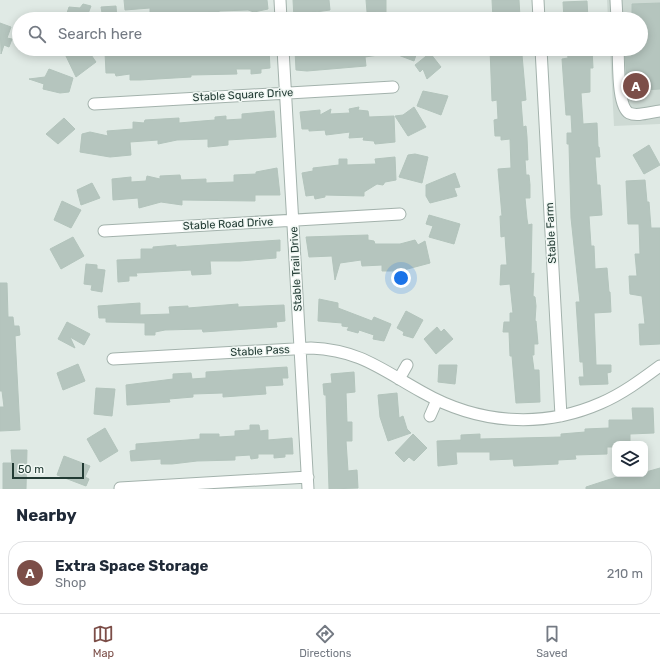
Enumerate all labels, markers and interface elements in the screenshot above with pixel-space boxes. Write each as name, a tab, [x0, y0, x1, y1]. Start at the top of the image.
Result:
search box	[12, 12, 648, 56]
icon: search	[26, 23, 48, 45]
text: Search here	[58, 25, 142, 43]
pin: A	[623, 71, 649, 101]
street label: Stable Square Drive	[192, 86, 294, 104]
street label: Stable Farm	[543, 202, 559, 264]
street label: Stable Road Drive	[182, 215, 274, 233]
street label: Stable Trail Drive	[287, 226, 305, 312]
your location	[391, 268, 411, 288]
street label: Stable Pass	[230, 343, 290, 359]
map controls	[612, 441, 648, 477]
button: layers	[612, 441, 648, 477]
scale bar	[12, 461, 84, 480]
text: 50 m	[18, 463, 44, 476]
text: Nearby	[16, 505, 77, 525]
text: Extra Space Storage	[55, 557, 208, 575]
text: A	[25, 566, 35, 581]
text: 210 m	[607, 566, 643, 581]
text: Shop	[55, 575, 86, 590]
tab: Map	[92, 623, 114, 660]
tab: Directions	[299, 623, 351, 660]
tab: Saved	[536, 623, 568, 660]

